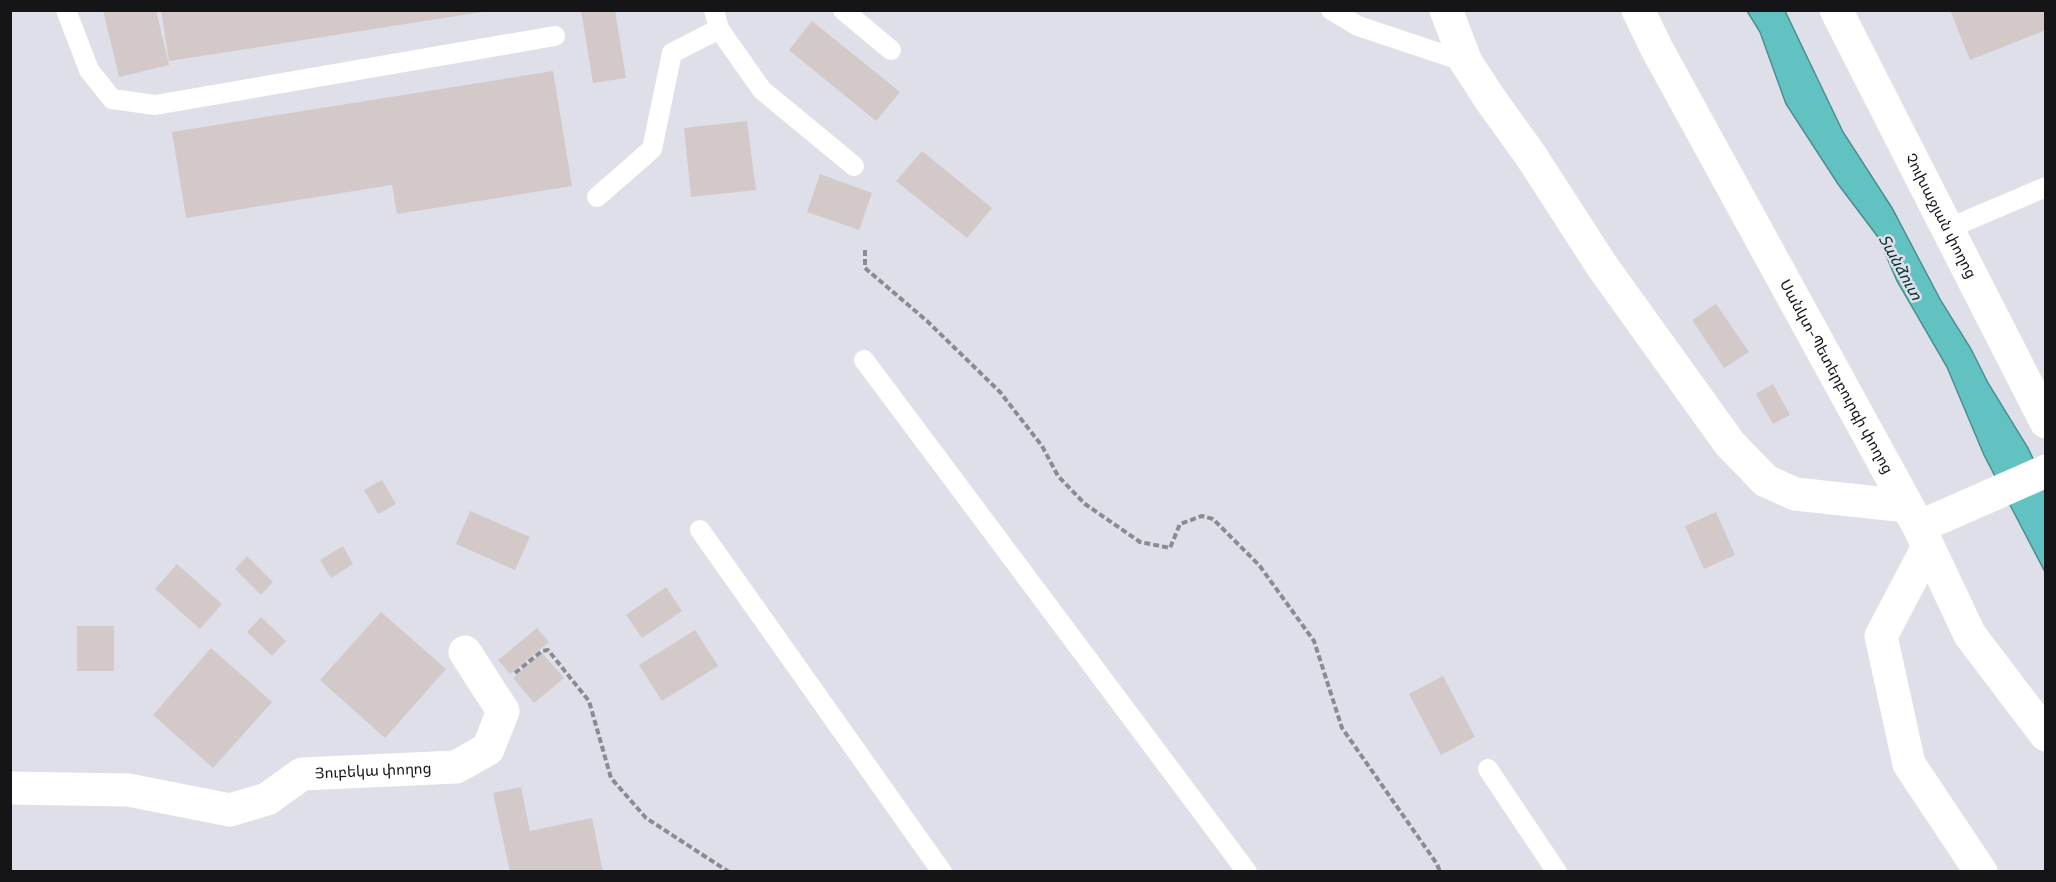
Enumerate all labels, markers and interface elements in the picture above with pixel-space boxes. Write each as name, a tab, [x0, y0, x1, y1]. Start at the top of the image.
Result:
street label: Չուխաջյան փողոց	[1900, 149, 1983, 282]
water label: Տանձուտ	[1873, 230, 1930, 305]
street label: Սանկտ-Պետերբուրգի փողոց	[1774, 275, 1900, 478]
street label: Յուբեկա փողոց	[315, 756, 432, 784]

